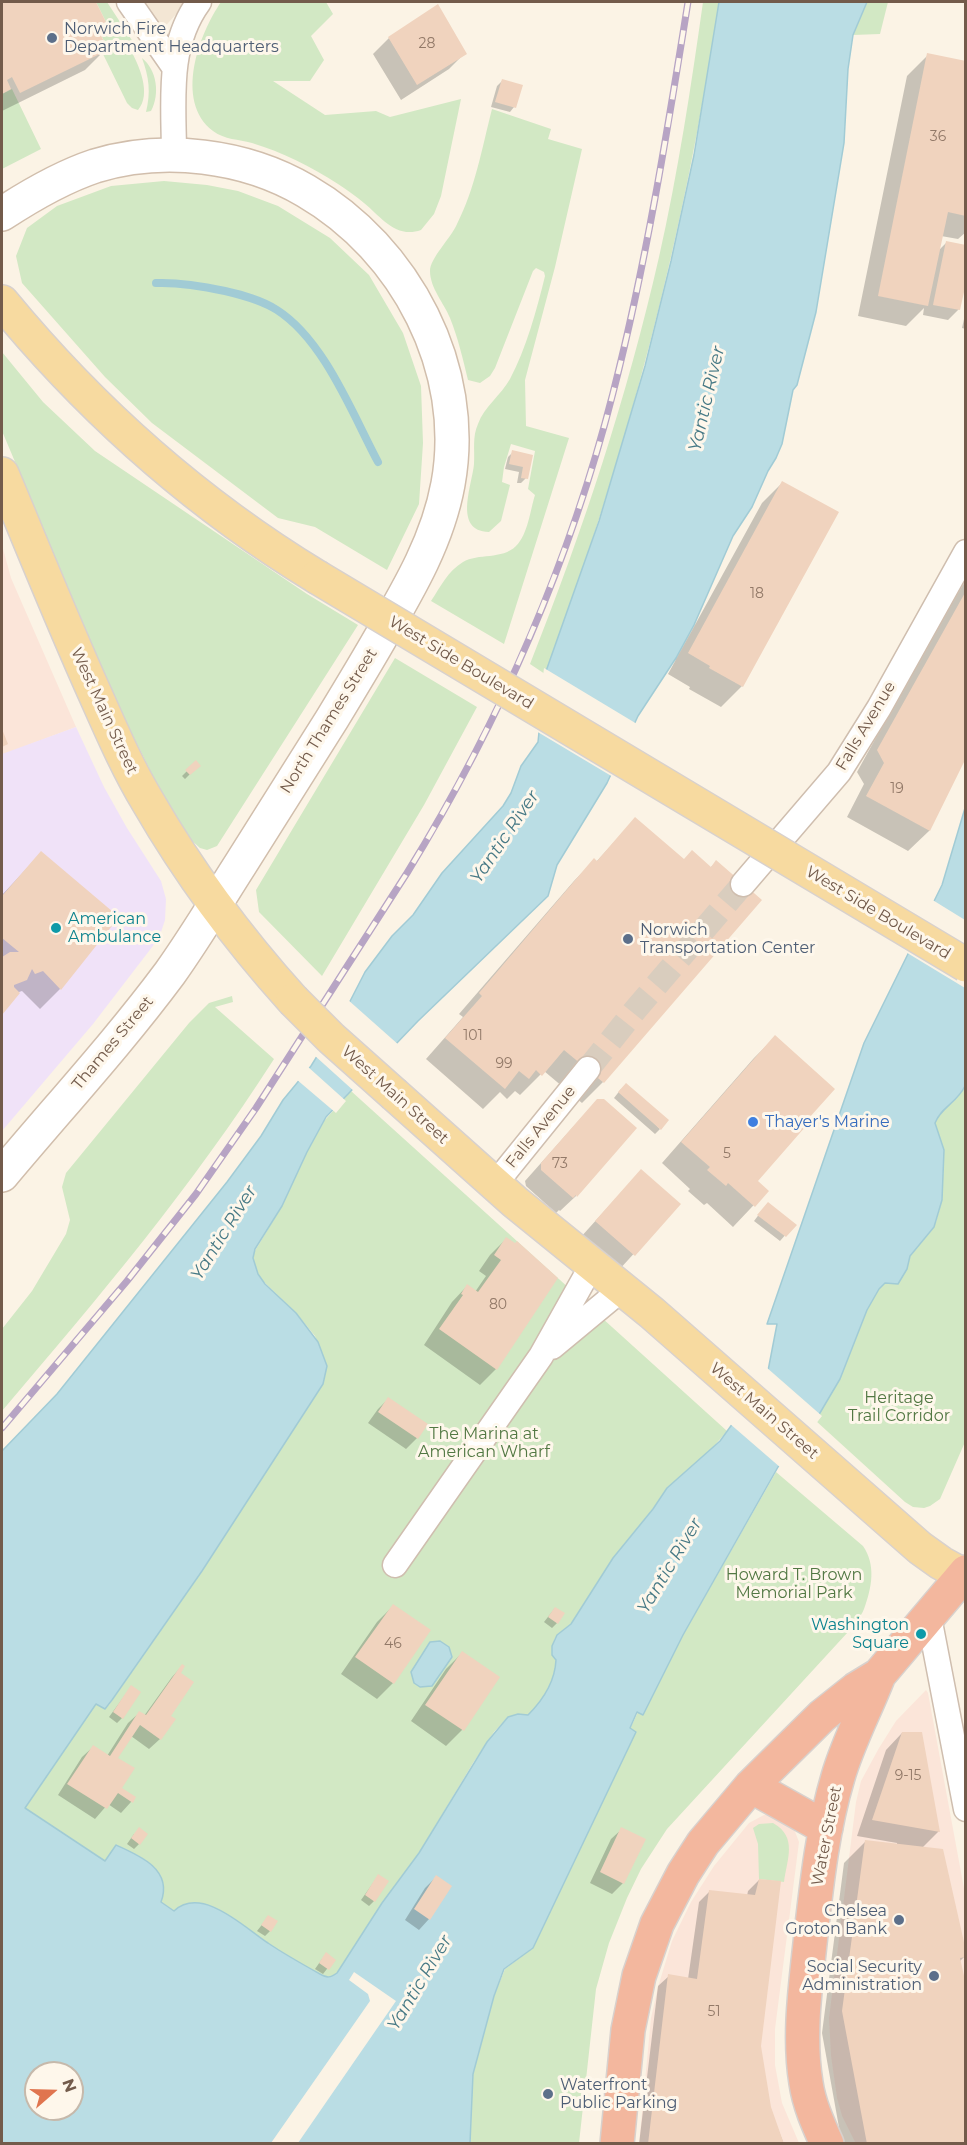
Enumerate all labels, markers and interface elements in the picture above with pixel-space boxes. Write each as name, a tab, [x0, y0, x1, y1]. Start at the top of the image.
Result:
place label: Norwich Fire Department Headquarters	[64, 19, 279, 57]
marker: Norwich Fire Department Headquarters	[45, 31, 59, 45]
house number: 28	[419, 36, 435, 52]
house number: 36	[930, 129, 946, 145]
water label: Yantic River	[684, 344, 730, 454]
house number: 18	[750, 586, 764, 602]
street label: West Side Boulevard	[385, 612, 537, 714]
street label: West Main Street	[66, 645, 142, 777]
street label: North Thames Street	[276, 645, 382, 797]
street label: Falls Avenue	[832, 678, 900, 774]
house number: 19	[890, 781, 904, 797]
water label: Yantic River	[466, 786, 544, 888]
street label: West Side Boulevard	[802, 862, 954, 964]
place label: American Ambulance	[68, 909, 161, 947]
place label: Norwich Transportation Center	[640, 920, 816, 958]
marker: American Ambulance	[49, 921, 63, 935]
marker: Norwich Transportation Center	[621, 932, 635, 946]
street label: Thames Street	[68, 992, 158, 1094]
house number: 101	[463, 1028, 483, 1044]
street label: West Main Street	[337, 1042, 453, 1148]
house number: 99	[495, 1056, 513, 1072]
street label: Falls Avenue	[502, 1082, 580, 1172]
place label: Thayer's Marine	[765, 1112, 890, 1132]
marker: Thayer's Marine	[746, 1115, 760, 1129]
house number: 5	[723, 1146, 731, 1162]
house number: 73	[552, 1156, 568, 1172]
water label: Yantic River	[186, 1182, 262, 1284]
house number: 80	[489, 1297, 507, 1313]
street label: West Main Street	[706, 1359, 822, 1463]
park label: Heritage Trail Corridor	[848, 1388, 950, 1426]
park label: The Marina at American Wharf	[418, 1424, 550, 1462]
water label: Yantic River	[633, 1514, 707, 1618]
park label: Howard T. Brown Memorial Park	[726, 1565, 862, 1603]
place label: Washington Square	[811, 1615, 909, 1653]
marker: Washington Square	[914, 1627, 928, 1641]
house number: 46	[384, 1636, 402, 1652]
house number: 9-15	[895, 1768, 921, 1784]
street label: Water Street	[808, 1785, 846, 1887]
place label: Chelsea Groton Bank	[785, 1901, 887, 1939]
marker: Chelsea Groton Bank	[892, 1913, 906, 1927]
water label: Yantic River	[383, 1931, 457, 2035]
place label: Social Security Administration	[802, 1957, 922, 1995]
marker: Social Security Administration	[927, 1969, 941, 1983]
house number: 51	[708, 2004, 720, 2020]
north arrow	[24, 2061, 84, 2121]
place label: Waterfront Public Parking	[560, 2075, 678, 2113]
text: N	[58, 2076, 81, 2095]
marker: Waterfront Public Parking	[541, 2087, 555, 2101]

